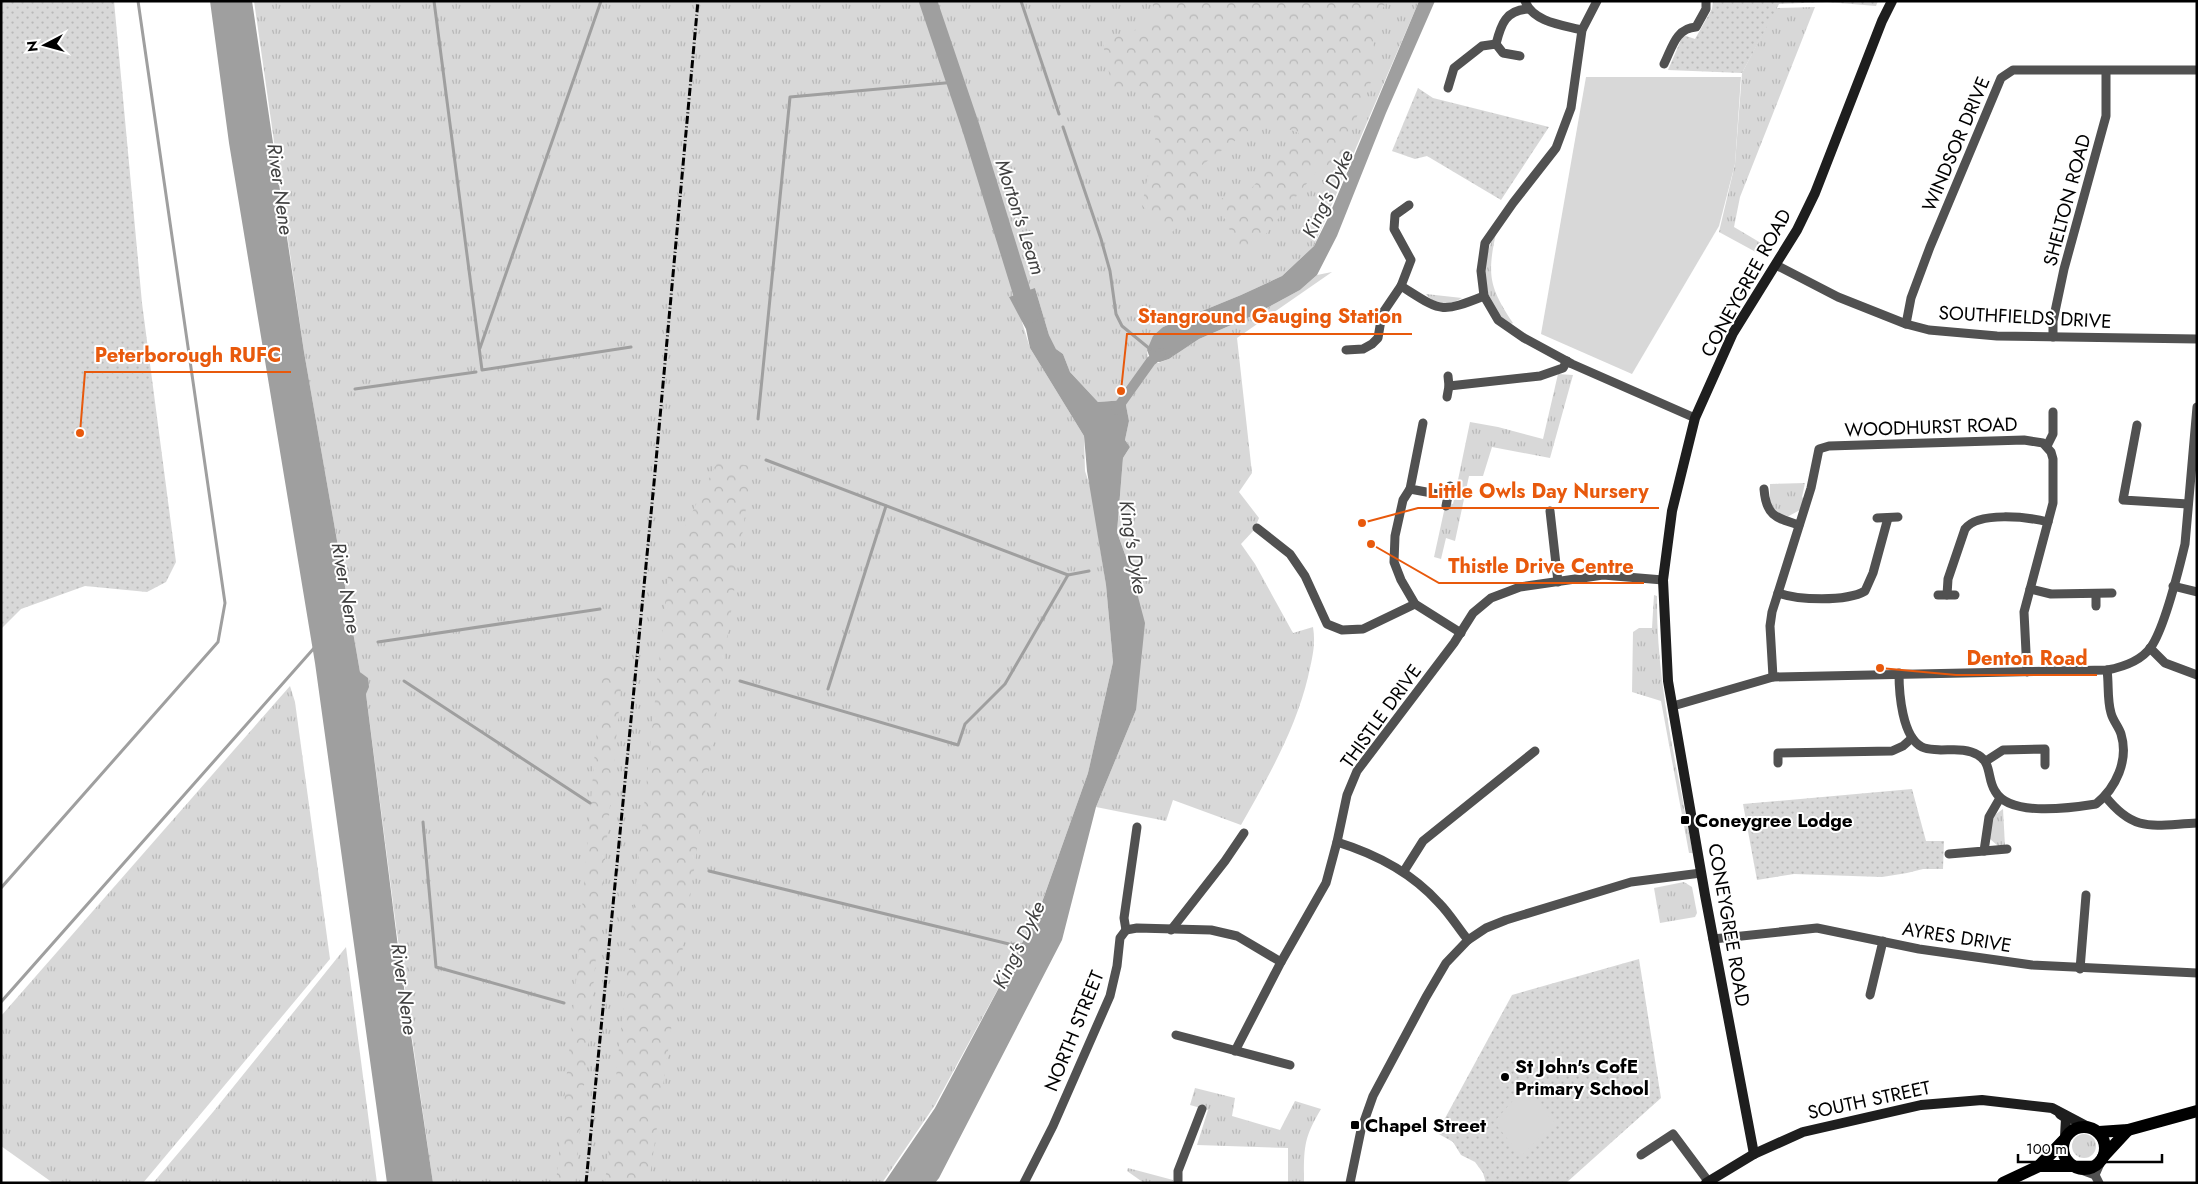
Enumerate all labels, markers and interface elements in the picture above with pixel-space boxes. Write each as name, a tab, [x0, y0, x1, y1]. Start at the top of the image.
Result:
north arrow	[20, 20, 70, 70]
text: N	[22, 40, 43, 53]
street label: WINDSOR DRIVE	[1915, 72, 1997, 216]
street label: SHELTON ROAD	[2036, 131, 2098, 269]
water label: River Nene	[259, 141, 301, 237]
water label: King's Dyke	[1295, 145, 1361, 243]
water label: Morton's Leam	[988, 155, 1052, 279]
street label: CONEYGREE ROAD	[1694, 204, 1798, 362]
callout: Stanground Gauging Station	[1127, 299, 1412, 334]
street label: SOUTHFIELDS DRIVE	[1938, 299, 2112, 335]
text: Stanground Gauging Station	[1137, 302, 1403, 331]
callout: Peterborough RUFC	[85, 337, 291, 372]
text: Peterborough RUFC	[95, 341, 281, 370]
street label: WOODHURST ROAD	[1844, 410, 2018, 444]
callout: Little Owls Day Nursery	[1418, 473, 1659, 508]
text: Little Owls Day Nursery	[1427, 477, 1649, 506]
water label: King's Dyke	[1111, 498, 1155, 596]
water label: River Nene	[324, 540, 368, 636]
callout: Thistle Drive Centre	[1439, 548, 1644, 583]
text: Thistle Drive Centre	[1448, 552, 1634, 581]
callout: Denton Road	[1956, 640, 2097, 675]
text: Denton Road	[1966, 644, 2088, 673]
street label: THISTLE DRIVE	[1334, 659, 1428, 773]
place label: Coneygree Lodge	[1695, 807, 1853, 834]
marker: Coneygree Lodge	[1679, 814, 1691, 826]
street label: CONEYGREE ROAD	[1701, 841, 1757, 1009]
water label: King's Dyke	[985, 896, 1053, 994]
street label: AYRES DRIVE	[1900, 915, 2014, 959]
water label: River Nene	[383, 941, 425, 1037]
street label: NORTH STREET	[1037, 966, 1111, 1095]
place label: St John's CofE Primary School	[1515, 1053, 1649, 1102]
marker: St John's CofE Primary School	[1499, 1071, 1511, 1083]
street label: SOUTH STREET	[1805, 1074, 1933, 1126]
place label: Chapel Street	[1365, 1112, 1486, 1139]
marker: Chapel Street	[1349, 1119, 1361, 1131]
scale bar	[2018, 1132, 2162, 1164]
text: 100 m	[2026, 1138, 2067, 1160]

